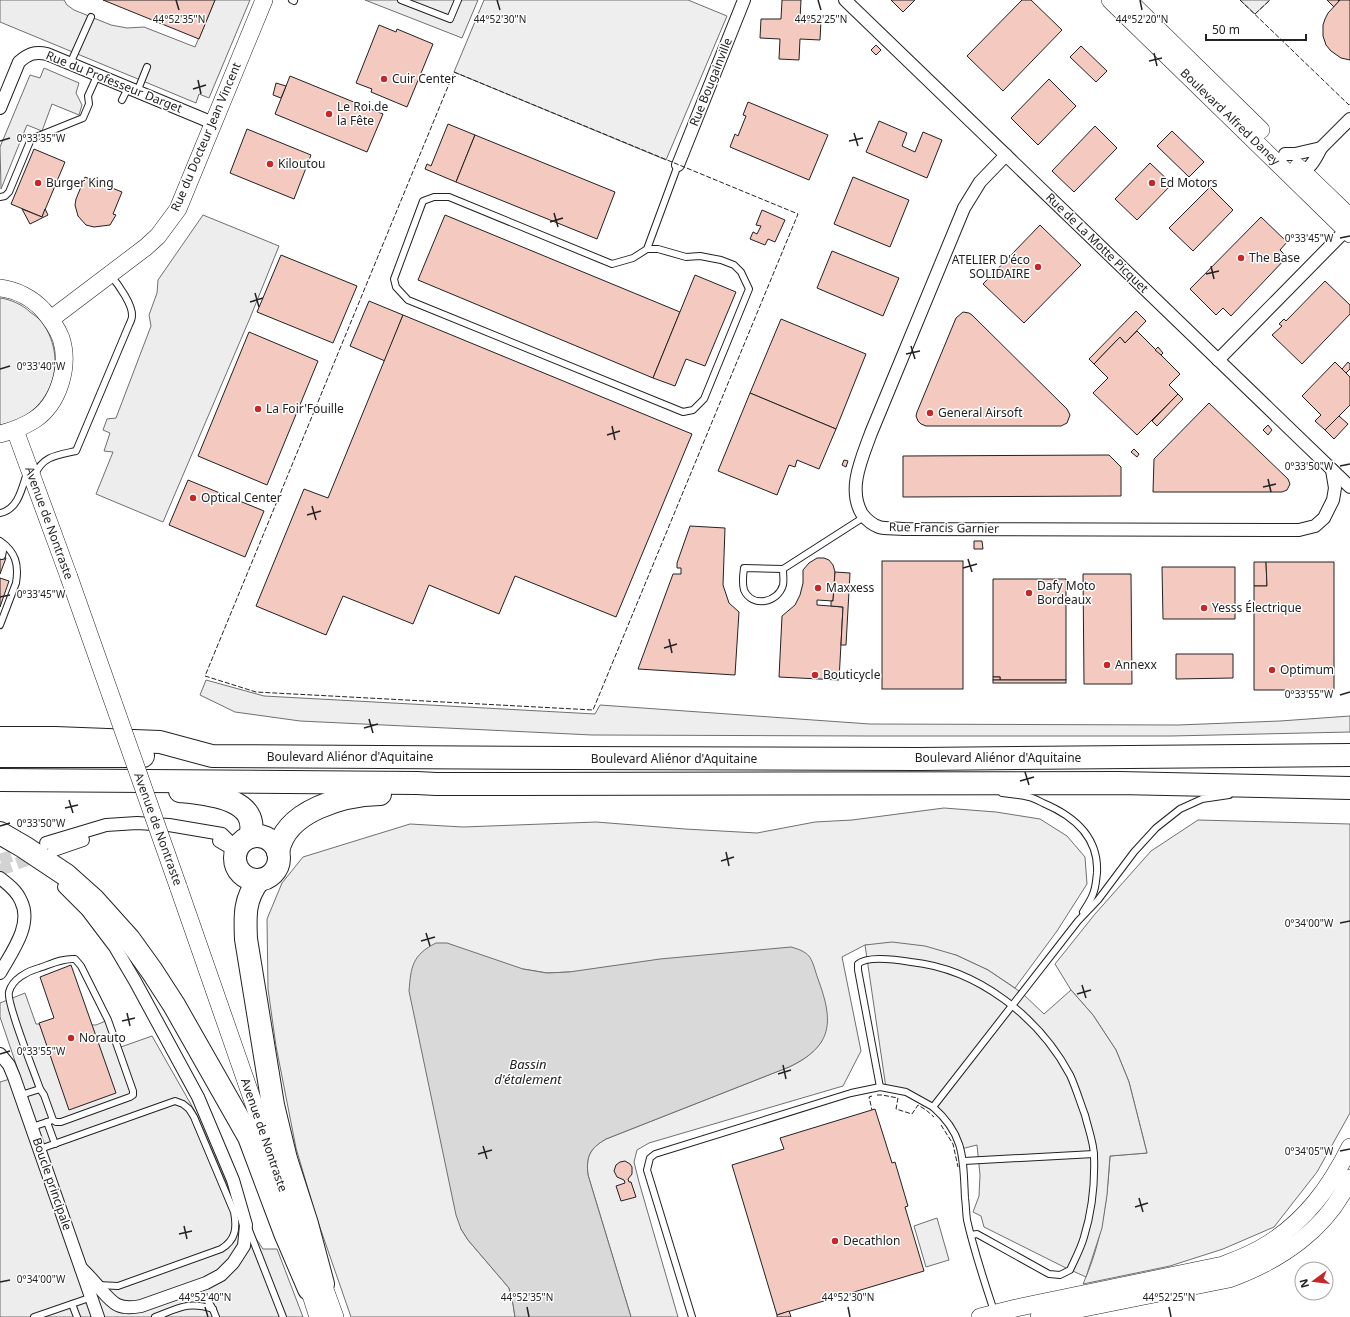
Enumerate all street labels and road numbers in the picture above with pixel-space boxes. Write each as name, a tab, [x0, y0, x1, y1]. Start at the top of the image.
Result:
street label: Rue Bougainville	[685, 35, 736, 129]
street label: Rue du Professeur Darget	[44, 46, 185, 117]
street label: Rue du Docteur Jean Vincent	[166, 59, 245, 214]
street label: Boulevard Alfred Daney	[1177, 64, 1285, 169]
street label: Rue de La Motte Picquet	[1042, 189, 1153, 297]
street label: Avenue de Nontraste	[21, 464, 78, 582]
street label: Rue Francis Garnier	[889, 518, 999, 537]
street label: Boulevard Aliénor d'Aquitaine	[267, 748, 434, 765]
street label: Boulevard Aliénor d'Aquitaine	[915, 749, 1082, 766]
street label: Boulevard Aliénor d'Aquitaine	[591, 750, 758, 767]
street label: Avenue de Nontraste	[130, 770, 187, 888]
street label: Avenue de Nontraste	[237, 1076, 292, 1194]
street label: Boucle principale	[29, 1135, 76, 1233]

